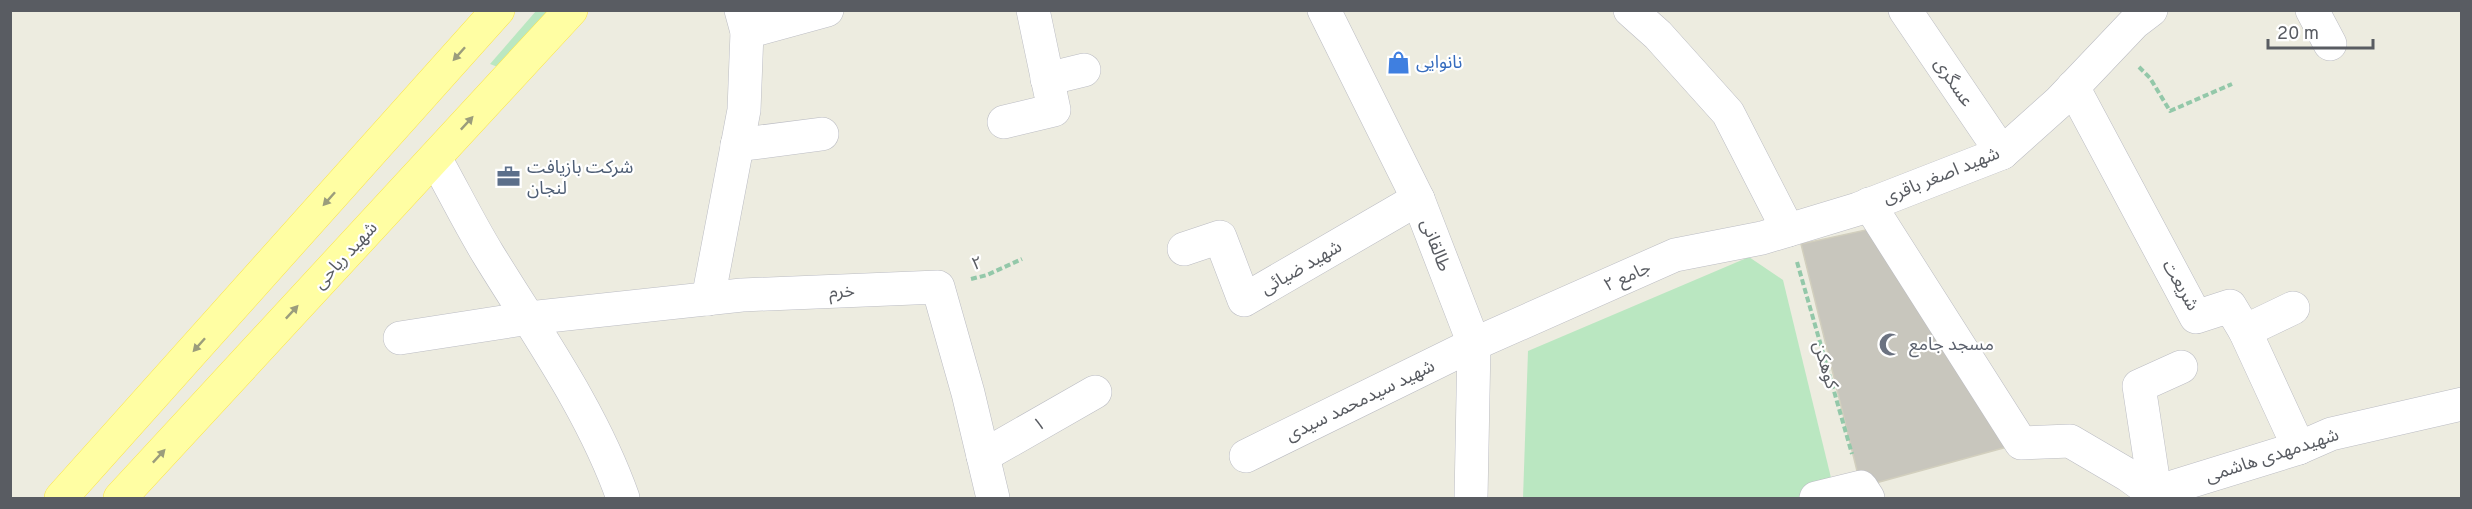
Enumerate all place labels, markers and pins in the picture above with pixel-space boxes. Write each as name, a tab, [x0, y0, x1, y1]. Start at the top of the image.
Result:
shop icon: نانوایی	[1385, 49, 1411, 75]
place label: نانوایی	[1416, 52, 1462, 75]
place label: شرکت بازیافت لنجان	[527, 157, 633, 201]
office icon: شرکت بازیافت لنجان	[496, 164, 522, 190]
mosque icon: مسجد جامع	[1878, 331, 1904, 357]
place label: مسجد جامع	[1909, 334, 1994, 358]

